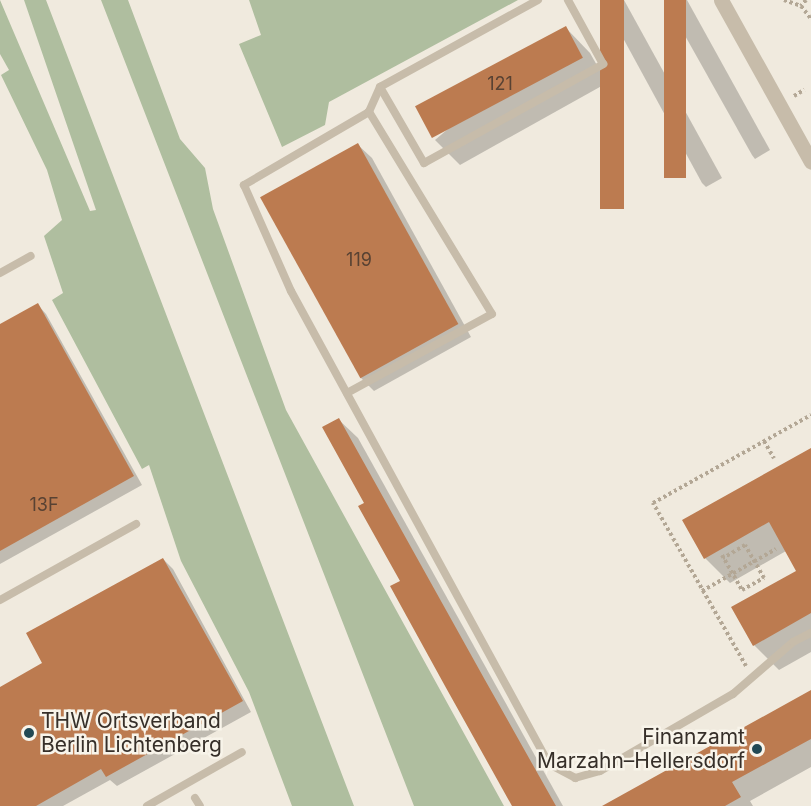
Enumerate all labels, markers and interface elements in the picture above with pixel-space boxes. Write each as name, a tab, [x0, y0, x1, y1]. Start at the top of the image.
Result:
house number: 121	[487, 73, 513, 95]
house number: 119	[346, 249, 372, 271]
house number: 13F	[29, 494, 59, 516]
place label: THW Ortsverband Berlin Lichtenberg	[41, 708, 222, 758]
place label: Finanzamt Marzahn–Hellersdorf	[537, 724, 745, 774]
marker: THW Ortsverband Berlin Lichtenberg	[22, 726, 36, 740]
marker: Finanzamt Marzahn–Hellersdorf	[750, 742, 764, 756]

